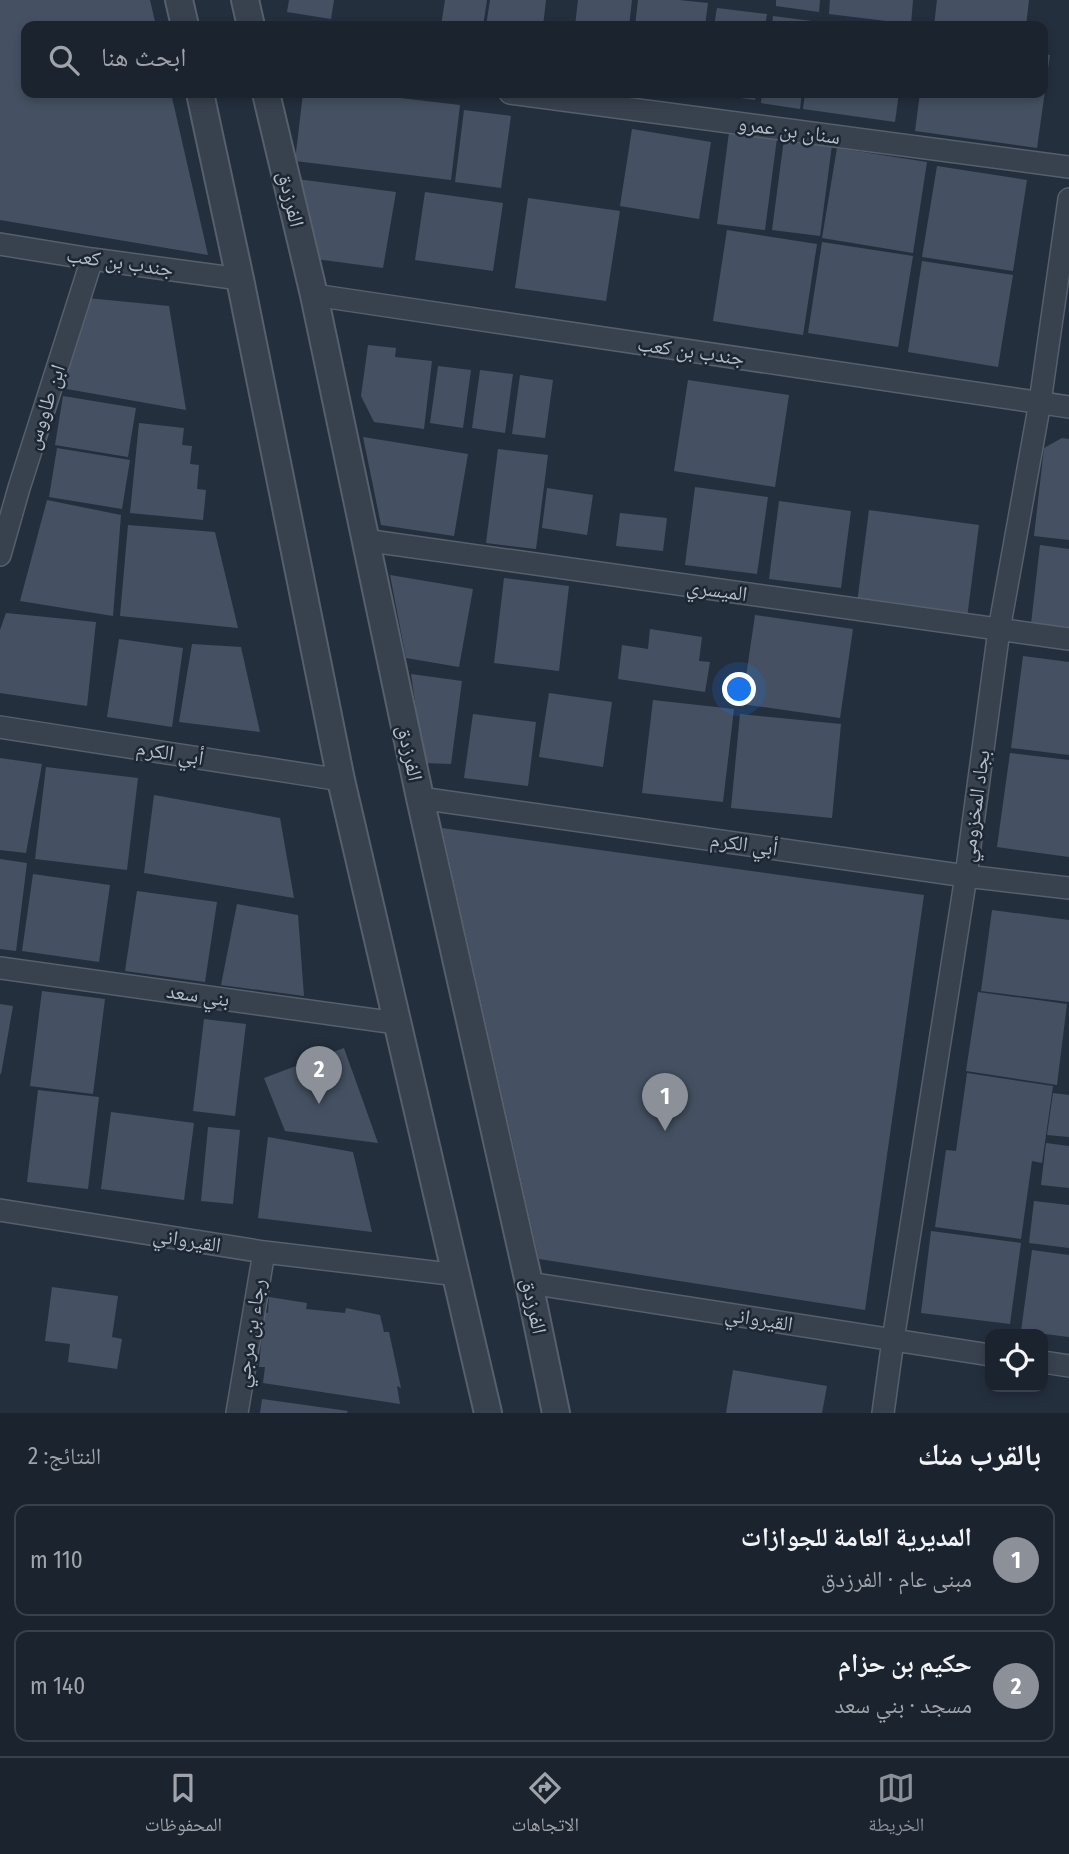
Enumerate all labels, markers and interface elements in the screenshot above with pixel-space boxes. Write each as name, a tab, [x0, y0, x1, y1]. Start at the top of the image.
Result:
search box	[21, 21, 1048, 98]
icon: search	[45, 41, 83, 79]
text: ابحث هنا	[101, 42, 186, 73]
street label: سنان بن عمرو	[736, 110, 842, 150]
street label: الفرزدق	[272, 169, 310, 229]
street label: جندب بن كعب	[65, 242, 175, 282]
street label: جندب بن كعب	[636, 331, 746, 371]
street label: ابن طاووس	[19, 361, 71, 453]
street label: الميسري	[684, 573, 749, 610]
your location	[722, 672, 756, 706]
street label: الفرزدق	[391, 723, 429, 783]
street label: أبي الكرم	[134, 735, 206, 774]
street label: بجاد المخزومي	[954, 748, 999, 864]
street label: أبي الكرم	[708, 826, 779, 865]
street label: بني سعد	[164, 978, 231, 1016]
pin: 2	[296, 1046, 342, 1104]
pin: 1	[642, 1073, 688, 1131]
street label: القيرواني	[151, 1222, 223, 1262]
street label: الفرزدق	[515, 1276, 553, 1336]
street label: رجاء بن مرجي	[229, 1277, 275, 1390]
street label: القيرواني	[723, 1301, 795, 1341]
map controls	[985, 1329, 1048, 1392]
button: locate	[985, 1329, 1048, 1392]
text: بالقرب منك	[918, 1437, 1041, 1473]
text: النتائج: 2	[28, 1442, 101, 1470]
text: المديرية العامة للجوازات	[741, 1522, 972, 1553]
text: 110 m	[30, 1546, 83, 1574]
text: 1	[1011, 1546, 1021, 1574]
text: مبنى عام · الفرزدق	[821, 1565, 972, 1593]
text: حكيم بن حزام	[838, 1648, 972, 1679]
text: 140 m	[30, 1672, 85, 1700]
text: 2	[1011, 1672, 1021, 1700]
text: مسجد · بني سعد	[835, 1691, 972, 1719]
tab: المحفوظات	[145, 1769, 222, 1843]
tab: الاتجاهات	[511, 1769, 579, 1843]
tab: الخريطة	[868, 1769, 924, 1843]

